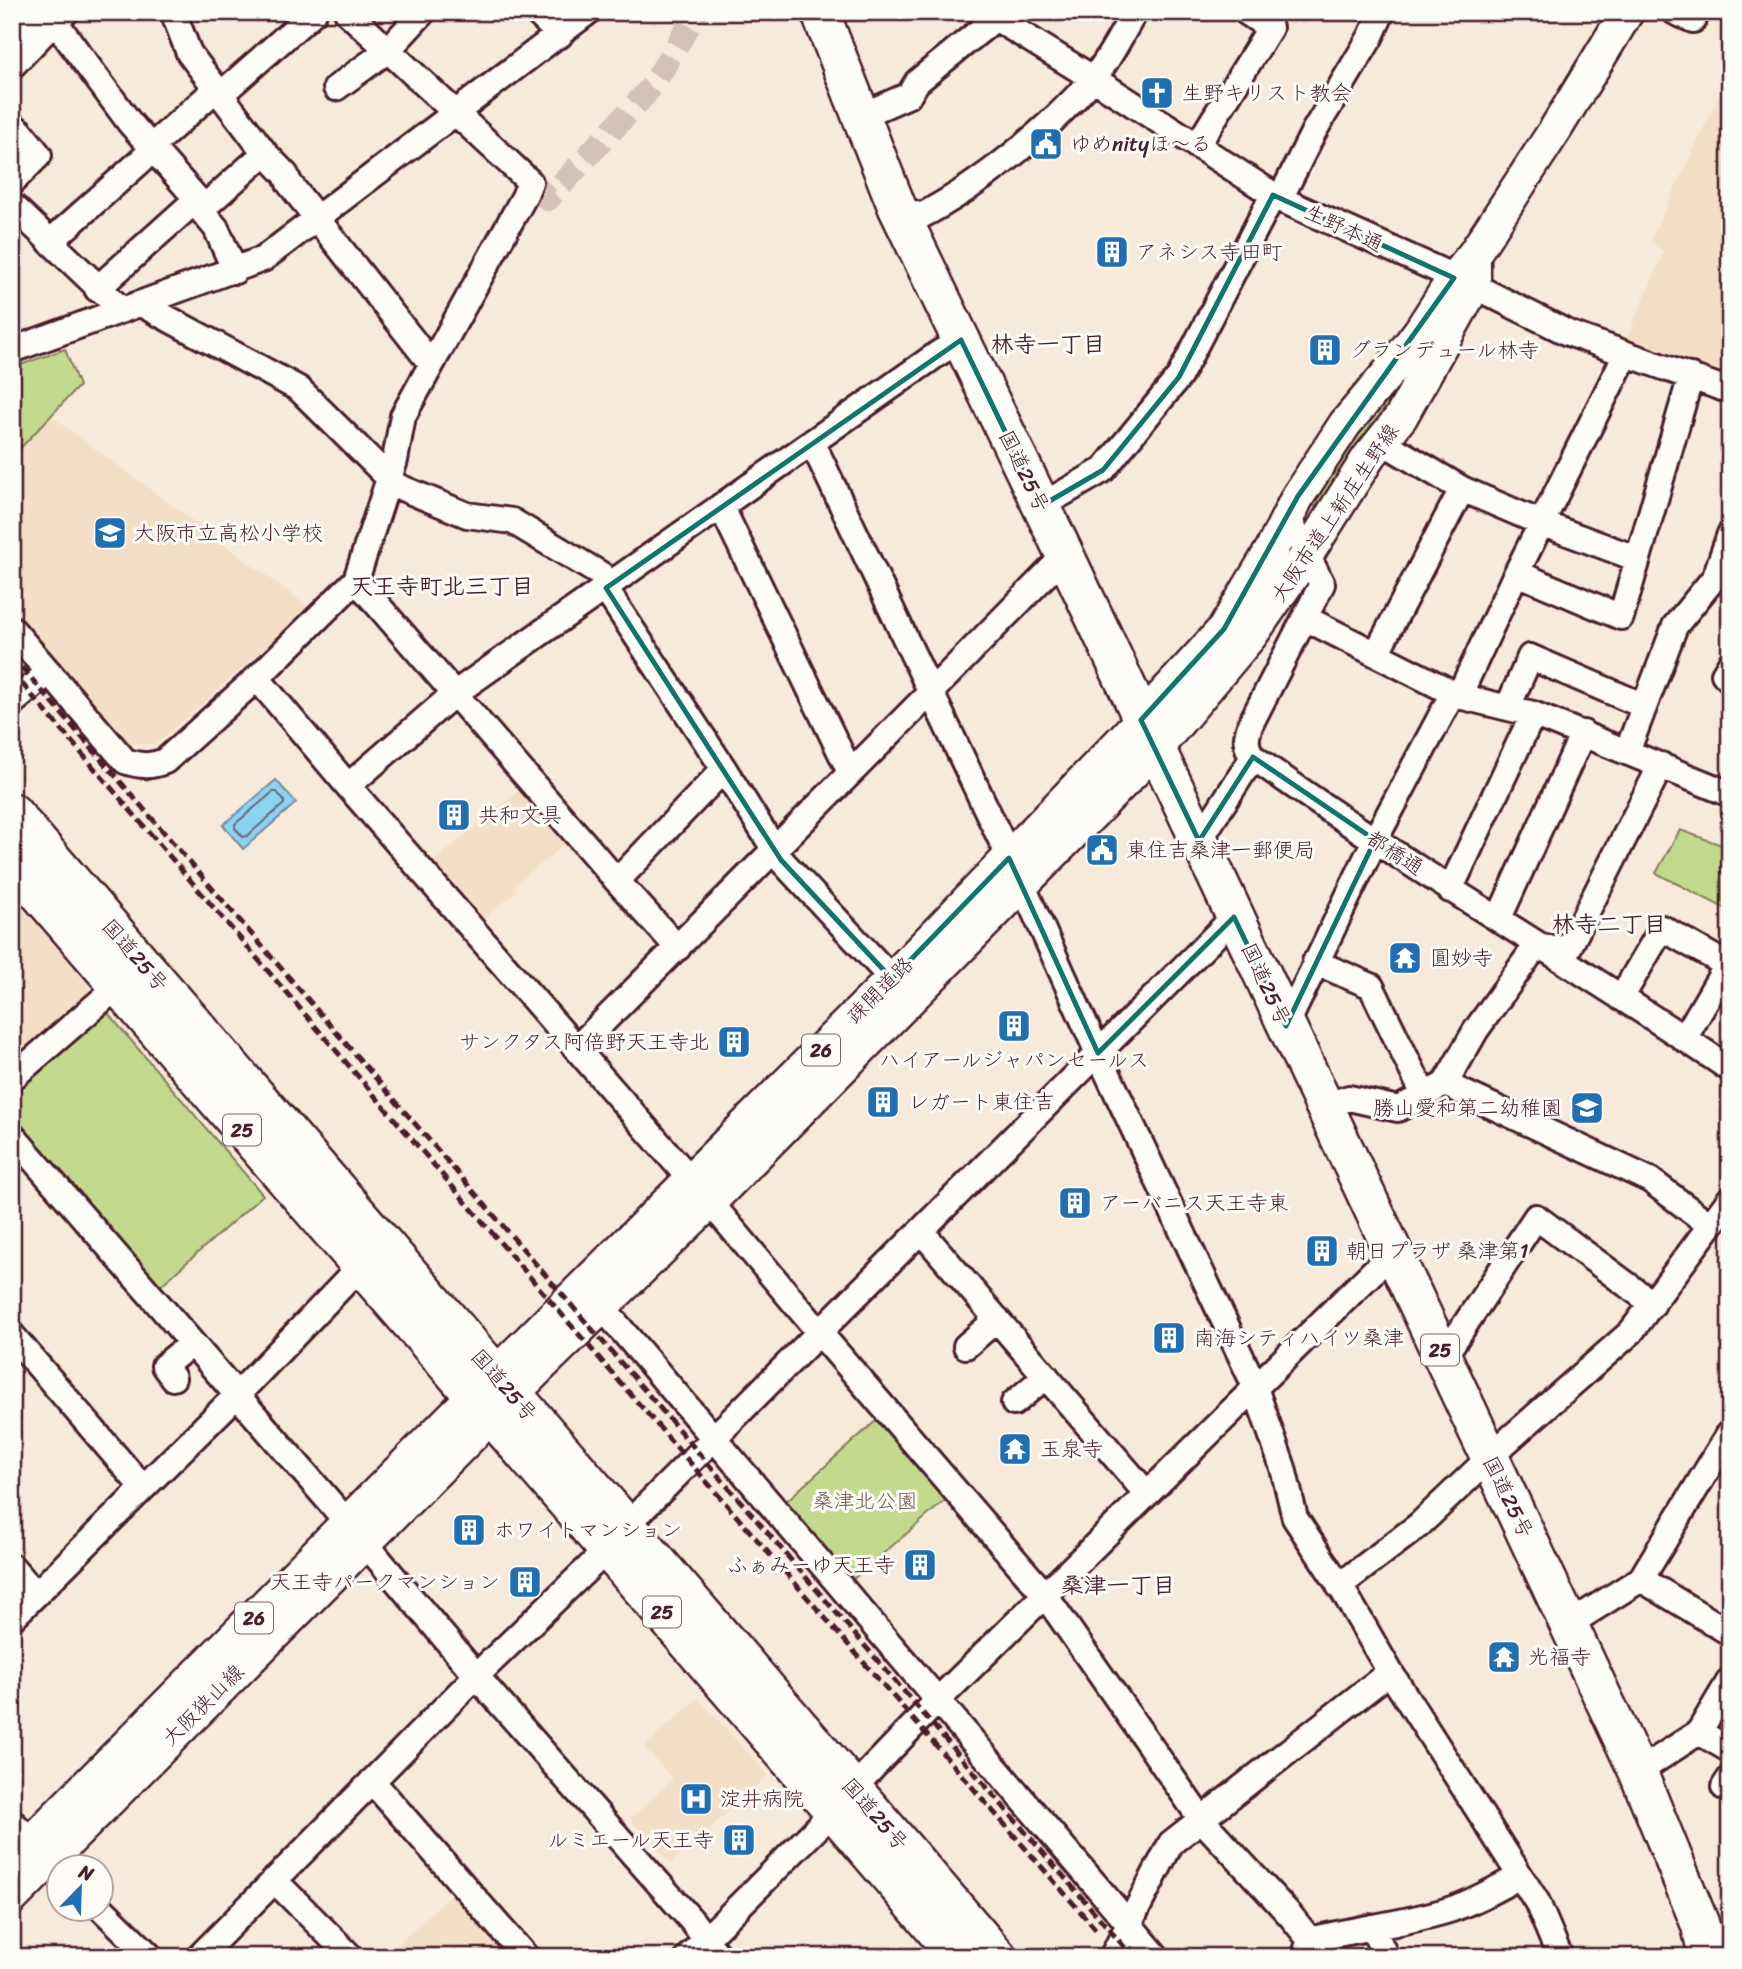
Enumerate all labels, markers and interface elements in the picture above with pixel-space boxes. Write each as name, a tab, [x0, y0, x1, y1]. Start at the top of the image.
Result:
church icon: 生野キリスト教会	[1138, 74, 1176, 112]
place label: 生野キリスト教会	[1182, 74, 1352, 112]
public building icon: ゆめnityほ〜る	[1027, 125, 1065, 163]
place label: ゆめnityほ〜る	[1070, 125, 1212, 163]
street label: 生野本通	[1298, 193, 1390, 263]
building icon: アネシス寺田町	[1093, 233, 1131, 271]
place label: アネシス寺田町	[1136, 233, 1283, 271]
district label: 林寺一丁目	[991, 324, 1106, 365]
building icon: グランデュール林寺	[1306, 331, 1344, 369]
place label: グランデュール林寺	[1350, 331, 1539, 369]
street label: 大阪市道上新庄生野線	[1261, 415, 1409, 611]
street label: 国道25号	[988, 423, 1060, 519]
school or university icon: 大阪市立高松小学校	[91, 514, 129, 552]
place label: 大阪市立高松小学校	[134, 514, 323, 552]
district label: 天王寺町北三丁目	[350, 566, 534, 607]
building icon: 共和文具	[435, 796, 473, 834]
place label: 共和文具	[478, 796, 562, 834]
street label: 都橋通	[1358, 820, 1432, 886]
public building icon: 東住吉桑津一郵便局	[1083, 831, 1121, 869]
place label: 東住吉桑津一郵便局	[1126, 831, 1315, 869]
district label: 林寺二丁目	[1552, 904, 1667, 945]
street label: 国道25号	[92, 909, 178, 1001]
street label: 国道25号	[1230, 936, 1302, 1032]
temple icon: 圓妙寺	[1386, 939, 1424, 977]
place label: 圓妙寺	[1430, 939, 1493, 977]
street label: 疎開道路	[837, 947, 923, 1033]
building icon: ハイアールジャパンセールス	[995, 1007, 1033, 1045]
place label: サンクタス阿倍野天王寺北	[459, 1023, 710, 1061]
building icon: サンクタス阿倍野天王寺北	[715, 1023, 753, 1061]
road number: 26	[802, 1034, 840, 1066]
place label: ハイアールジャパンセールス	[879, 1041, 1149, 1079]
building icon: レガート東住吉	[864, 1083, 902, 1121]
place label: レガート東住吉	[908, 1083, 1055, 1121]
place label: 勝山愛和第二幼稚園	[1373, 1089, 1562, 1127]
school or university icon: 勝山愛和第二幼稚園	[1568, 1089, 1606, 1127]
road number: 25	[223, 1114, 261, 1146]
building icon: アーバニス天王寺東	[1056, 1184, 1094, 1222]
place label: アーバニス天王寺東	[1100, 1184, 1289, 1222]
building icon: 朝日プラザ 桑津第1	[1303, 1232, 1341, 1270]
place label: 朝日プラザ 桑津第1	[1346, 1232, 1528, 1270]
building icon: 南海シティハイツ桑津	[1150, 1319, 1188, 1357]
place label: 南海シティハイツ桑津	[1194, 1319, 1404, 1357]
road number: 25	[1421, 1334, 1459, 1366]
street label: 国道25号	[461, 1339, 547, 1431]
temple icon: 玉泉寺	[996, 1430, 1034, 1468]
place label: 玉泉寺	[1040, 1430, 1103, 1468]
street label: 国道25号	[1472, 1449, 1544, 1545]
park label: 桑津北公園	[813, 1482, 918, 1520]
building icon: ホワイトマンション	[450, 1511, 488, 1549]
place label: ホワイトマンション	[494, 1511, 682, 1549]
place label: ふぁみーゆ天王寺	[727, 1546, 895, 1584]
building icon: ふぁみーゆ天王寺	[901, 1546, 939, 1584]
place label: 天王寺パークマンション	[270, 1563, 500, 1601]
building icon: 天王寺パークマンション	[506, 1563, 544, 1601]
district label: 桑津一丁目	[1061, 1565, 1176, 1606]
road number: 25	[643, 1596, 681, 1628]
road number: 26	[235, 1602, 273, 1634]
temple icon: 光福寺	[1485, 1638, 1523, 1676]
place label: 光福寺	[1528, 1638, 1591, 1676]
street label: 大阪狭山線	[152, 1654, 254, 1756]
street label: 国道25号	[832, 1768, 918, 1860]
hospital icon: 淀井病院	[677, 1780, 715, 1818]
place label: 淀井病院	[720, 1780, 804, 1818]
place label: ルミエール天王寺	[547, 1821, 714, 1859]
building icon: ルミエール天王寺	[720, 1821, 758, 1859]
north arrow	[46, 1854, 116, 1924]
text: N	[73, 1855, 100, 1891]

